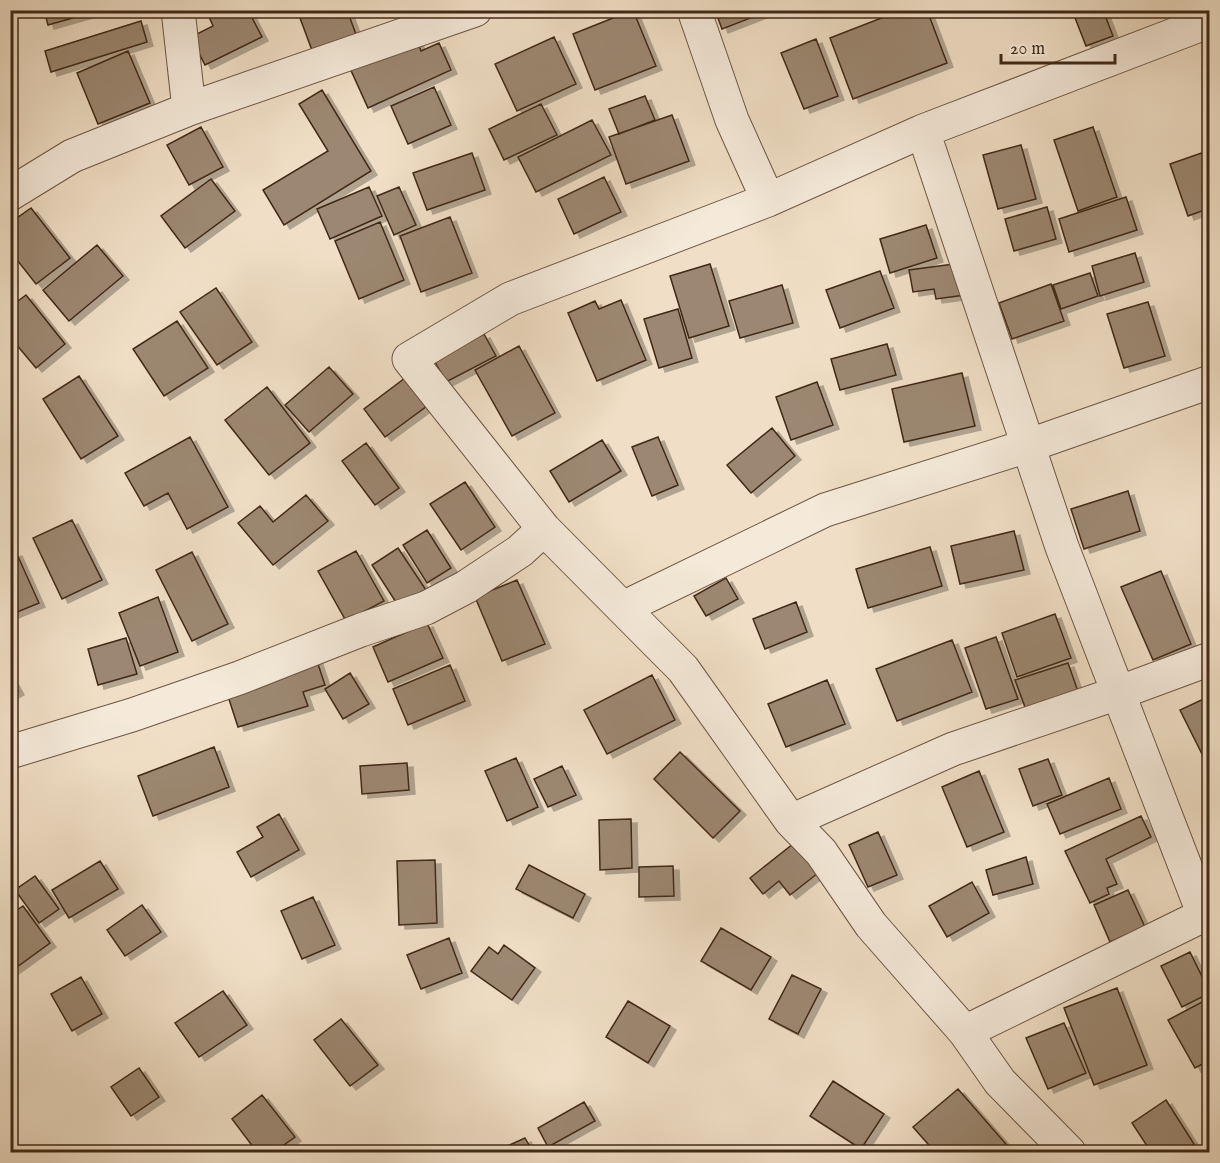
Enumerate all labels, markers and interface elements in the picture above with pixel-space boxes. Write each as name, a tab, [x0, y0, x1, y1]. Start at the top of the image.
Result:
scale bar	[1001, 27, 1115, 65]
text: 20 m	[1010, 38, 1045, 61]

